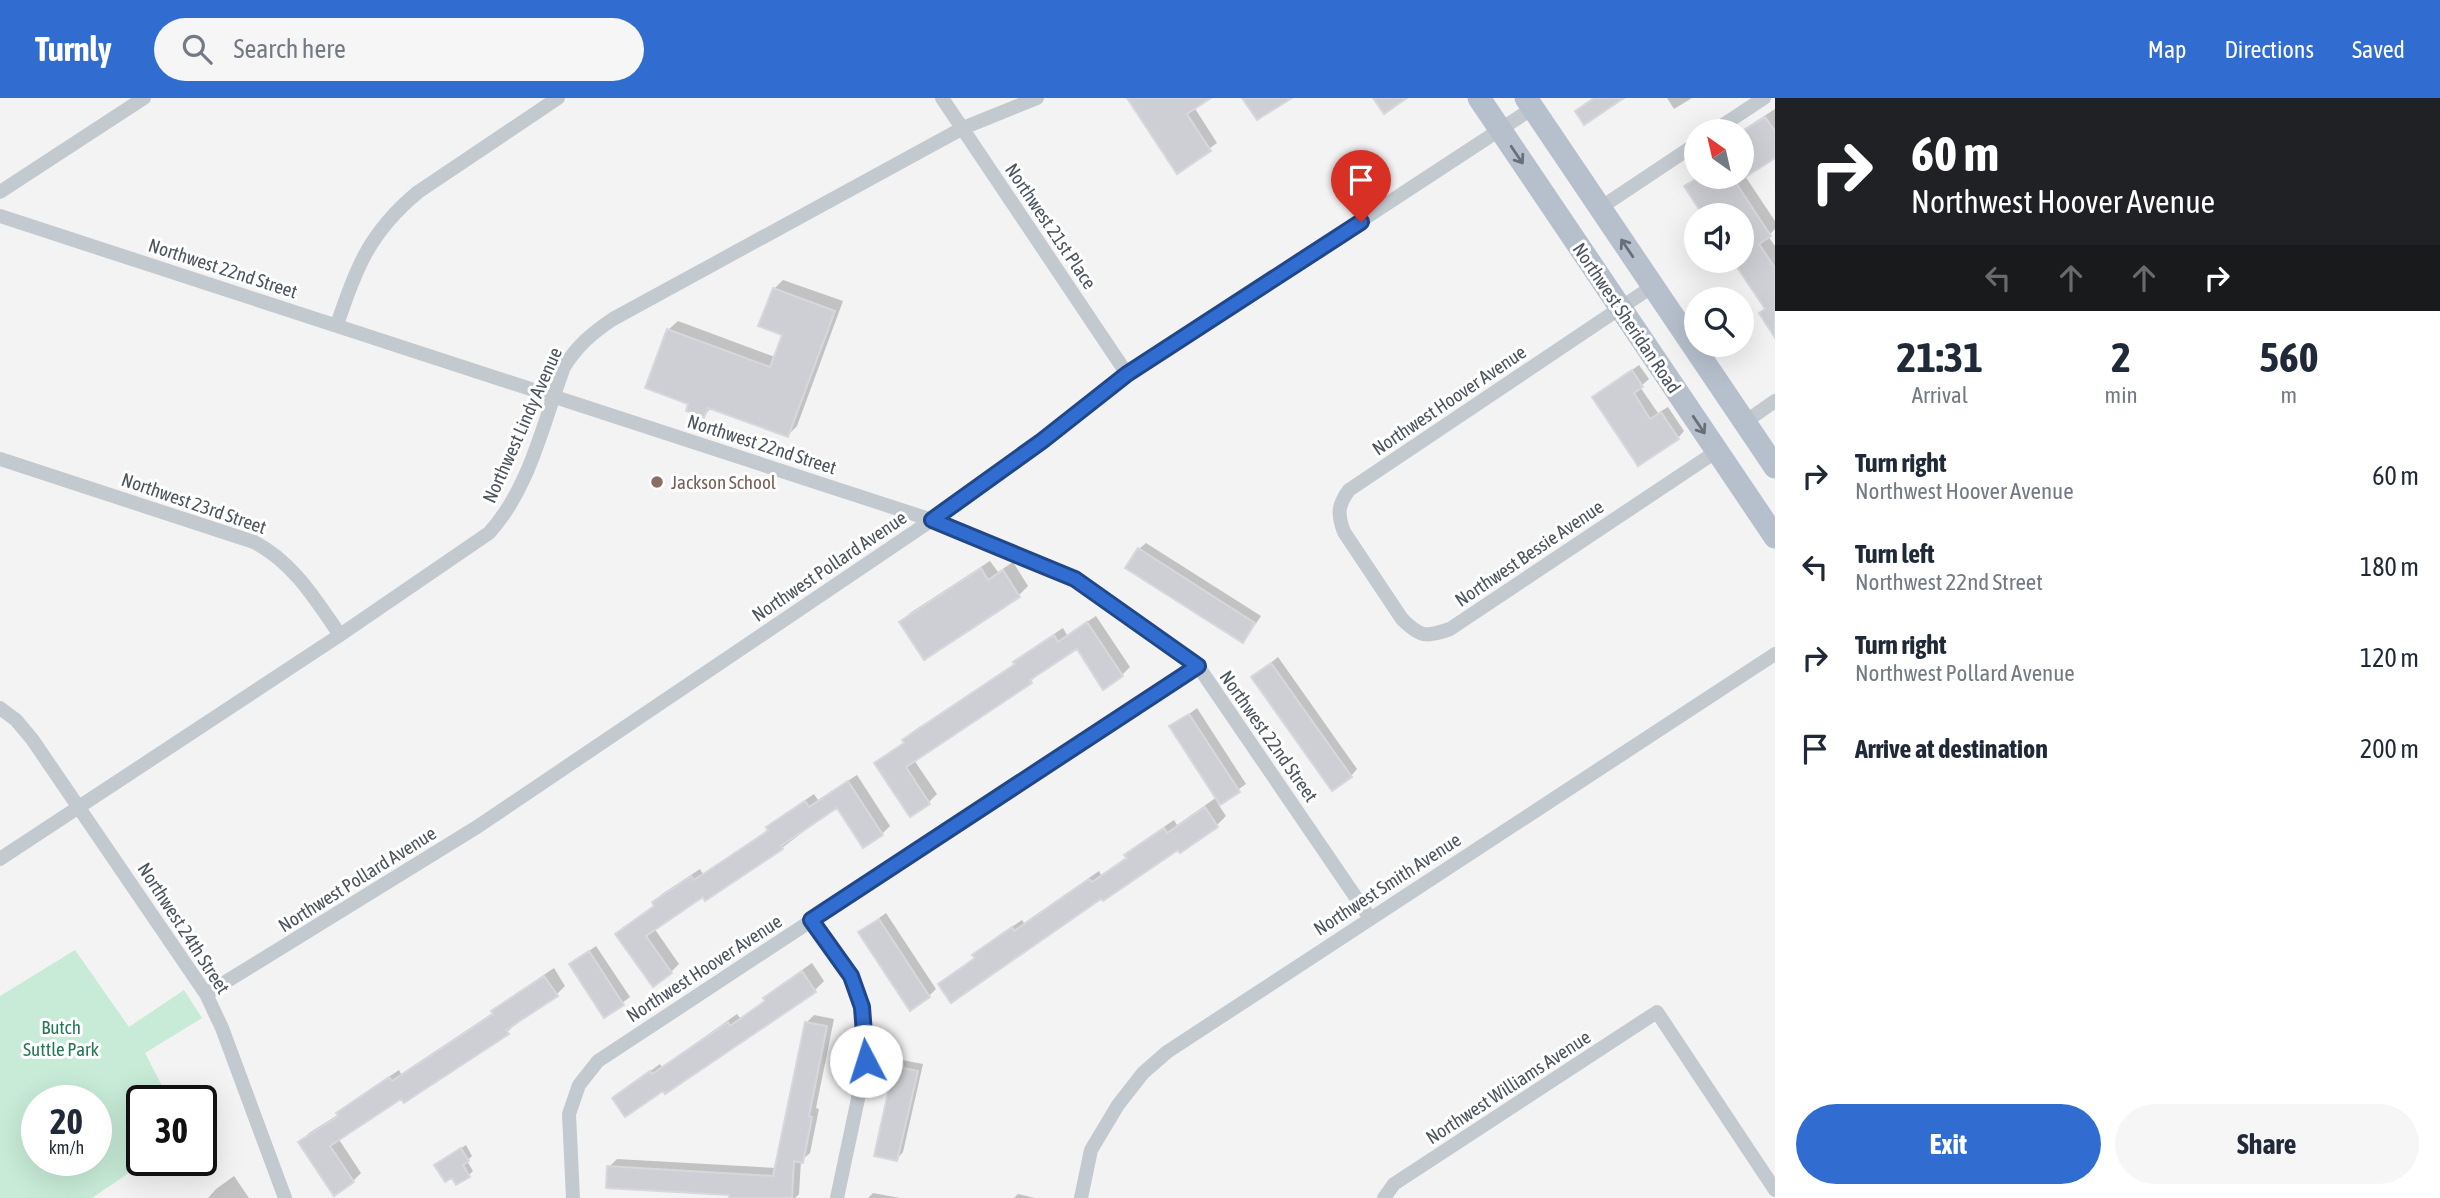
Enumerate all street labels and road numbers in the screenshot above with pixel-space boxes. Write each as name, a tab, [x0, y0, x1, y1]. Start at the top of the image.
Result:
street label: Northwest 21st Place	[1001, 159, 1101, 293]
street label: Northwest 22nd Street	[146, 234, 300, 302]
street label: Northwest Sheridan Road	[1569, 239, 1685, 397]
street label: Northwest Hoover Avenue	[1368, 340, 1530, 460]
street label: Northwest Lindy Avenue	[478, 344, 566, 506]
street label: Northwest 22nd Street	[685, 410, 839, 478]
street label: Northwest 23rd Street	[119, 468, 269, 538]
street label: Northwest Bessie Avenue	[1451, 495, 1607, 611]
street label: Northwest Pollard Avenue	[748, 506, 910, 626]
street label: Northwest 22nd Street	[1215, 666, 1323, 806]
street label: Northwest Pollard Avenue	[274, 822, 440, 936]
street label: Northwest Smith Avenue	[1309, 828, 1465, 940]
street label: Northwest 24th Street	[133, 858, 235, 998]
street label: Northwest Hoover Avenue	[622, 910, 786, 1026]
street label: Northwest Williams Avenue	[1422, 1026, 1594, 1148]

